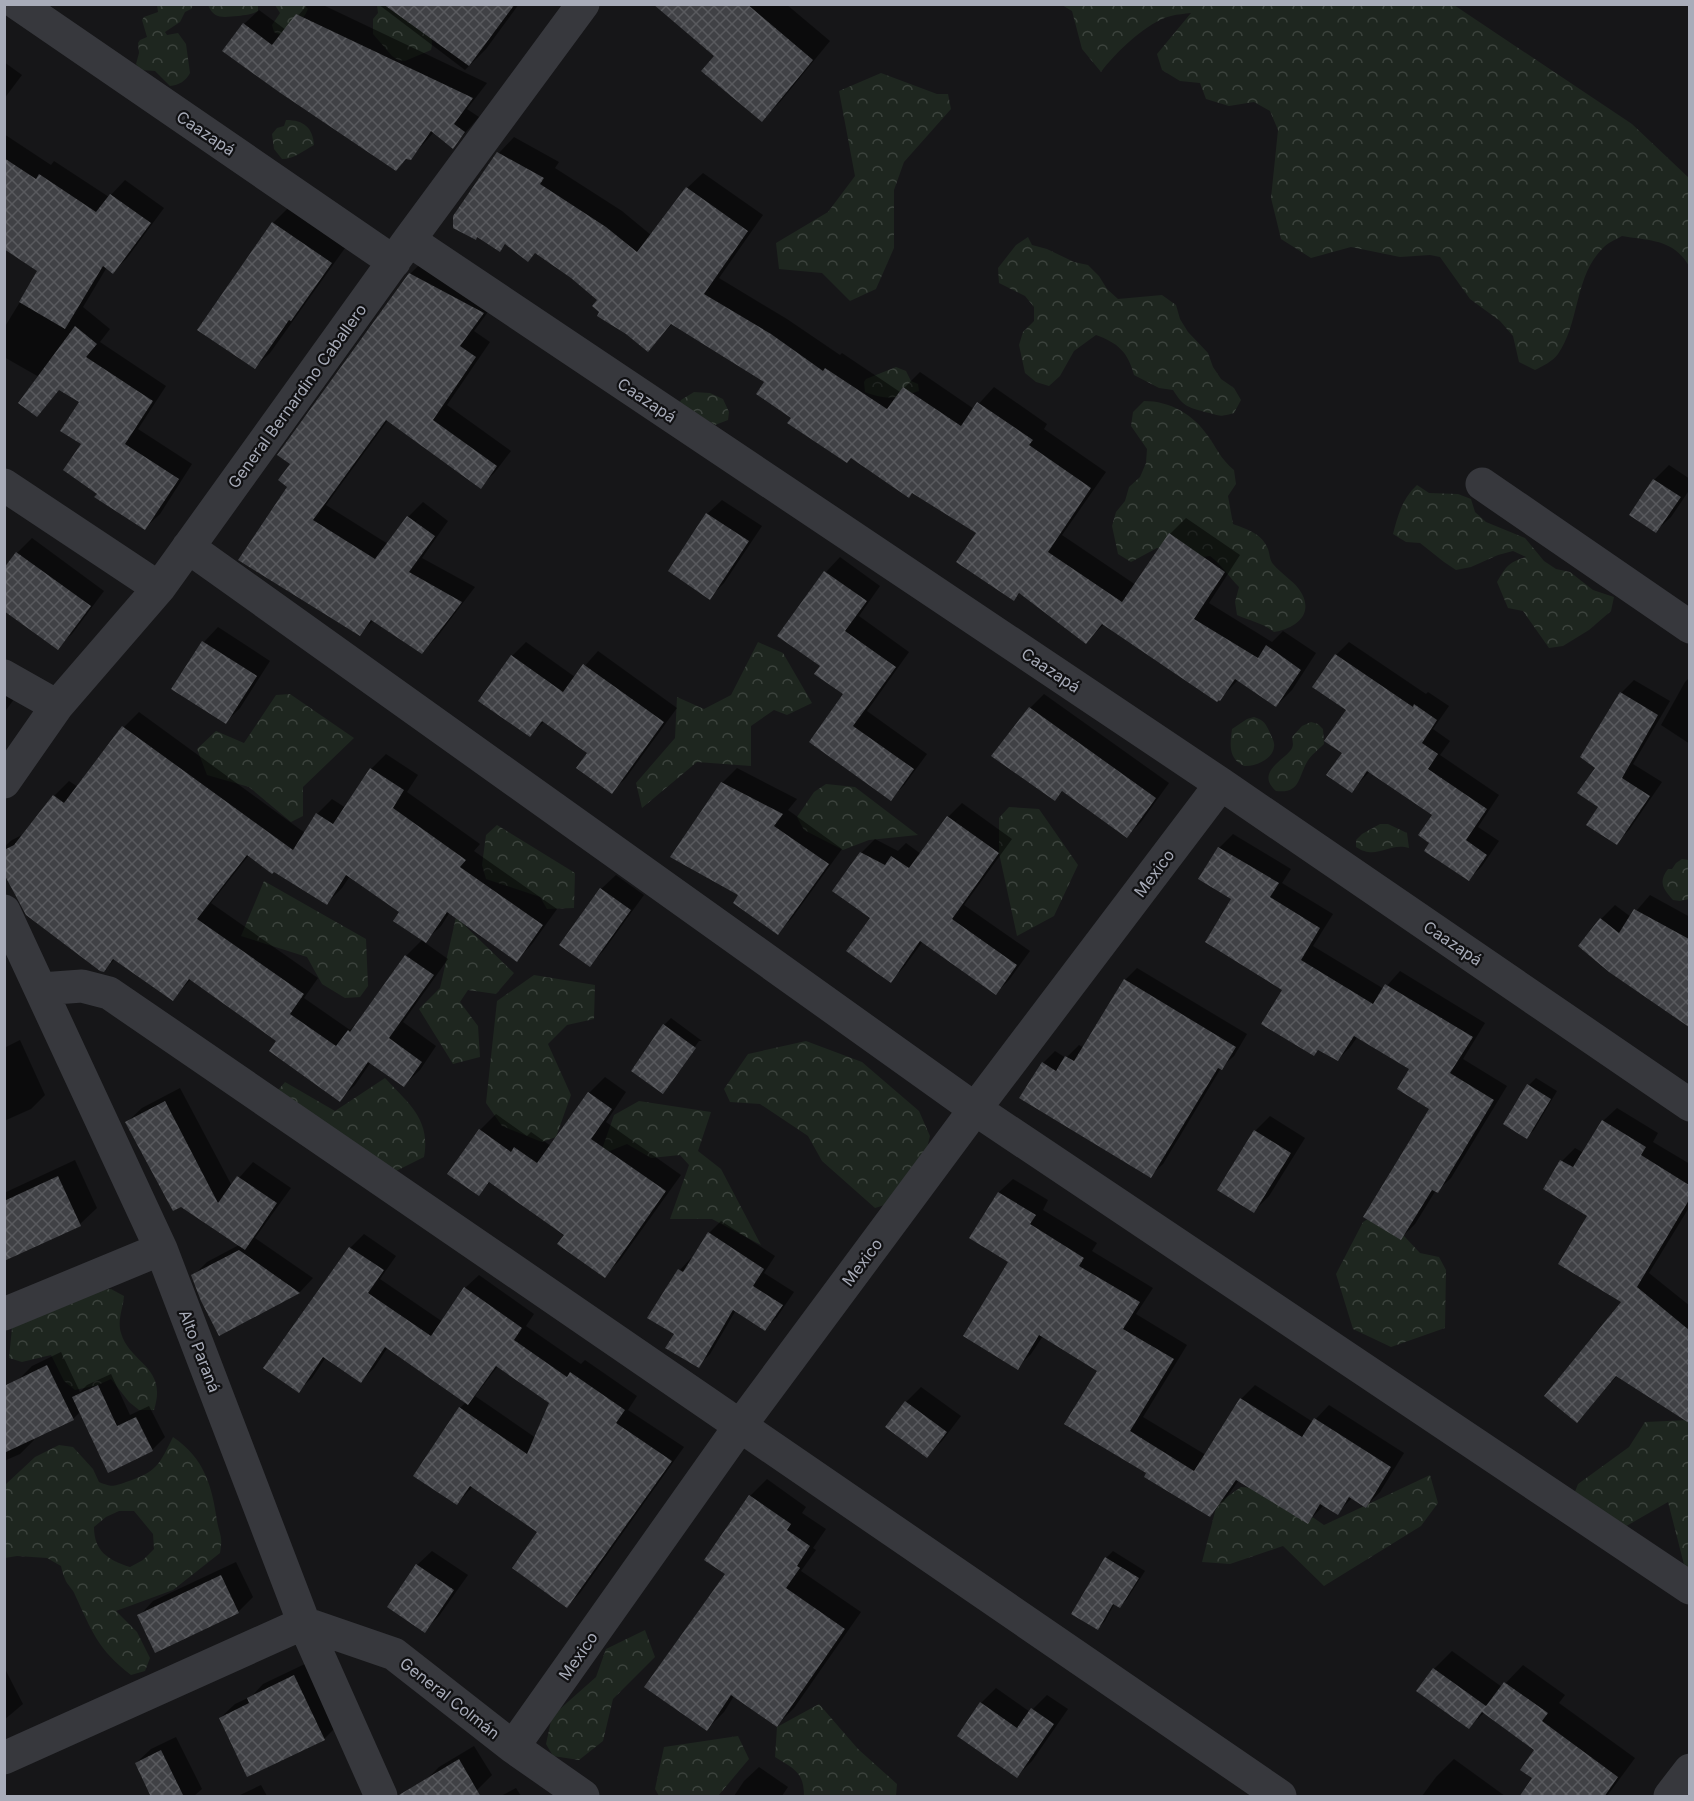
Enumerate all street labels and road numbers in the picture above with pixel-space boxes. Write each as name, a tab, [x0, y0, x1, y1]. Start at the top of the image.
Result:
street label: Caazapá	[173, 106, 239, 160]
street label: General Bernardino Caballero	[223, 300, 371, 492]
street label: Caazapá	[614, 373, 680, 427]
street label: Caazapá	[1018, 643, 1084, 697]
street label: Mexico	[1130, 845, 1178, 901]
street label: Caazapá	[1420, 916, 1486, 970]
street label: Mexico	[838, 1234, 886, 1290]
street label: Alto Paraná	[175, 1307, 225, 1395]
street label: Mexico	[554, 1628, 602, 1684]
street label: General Colmán	[396, 1653, 504, 1743]

